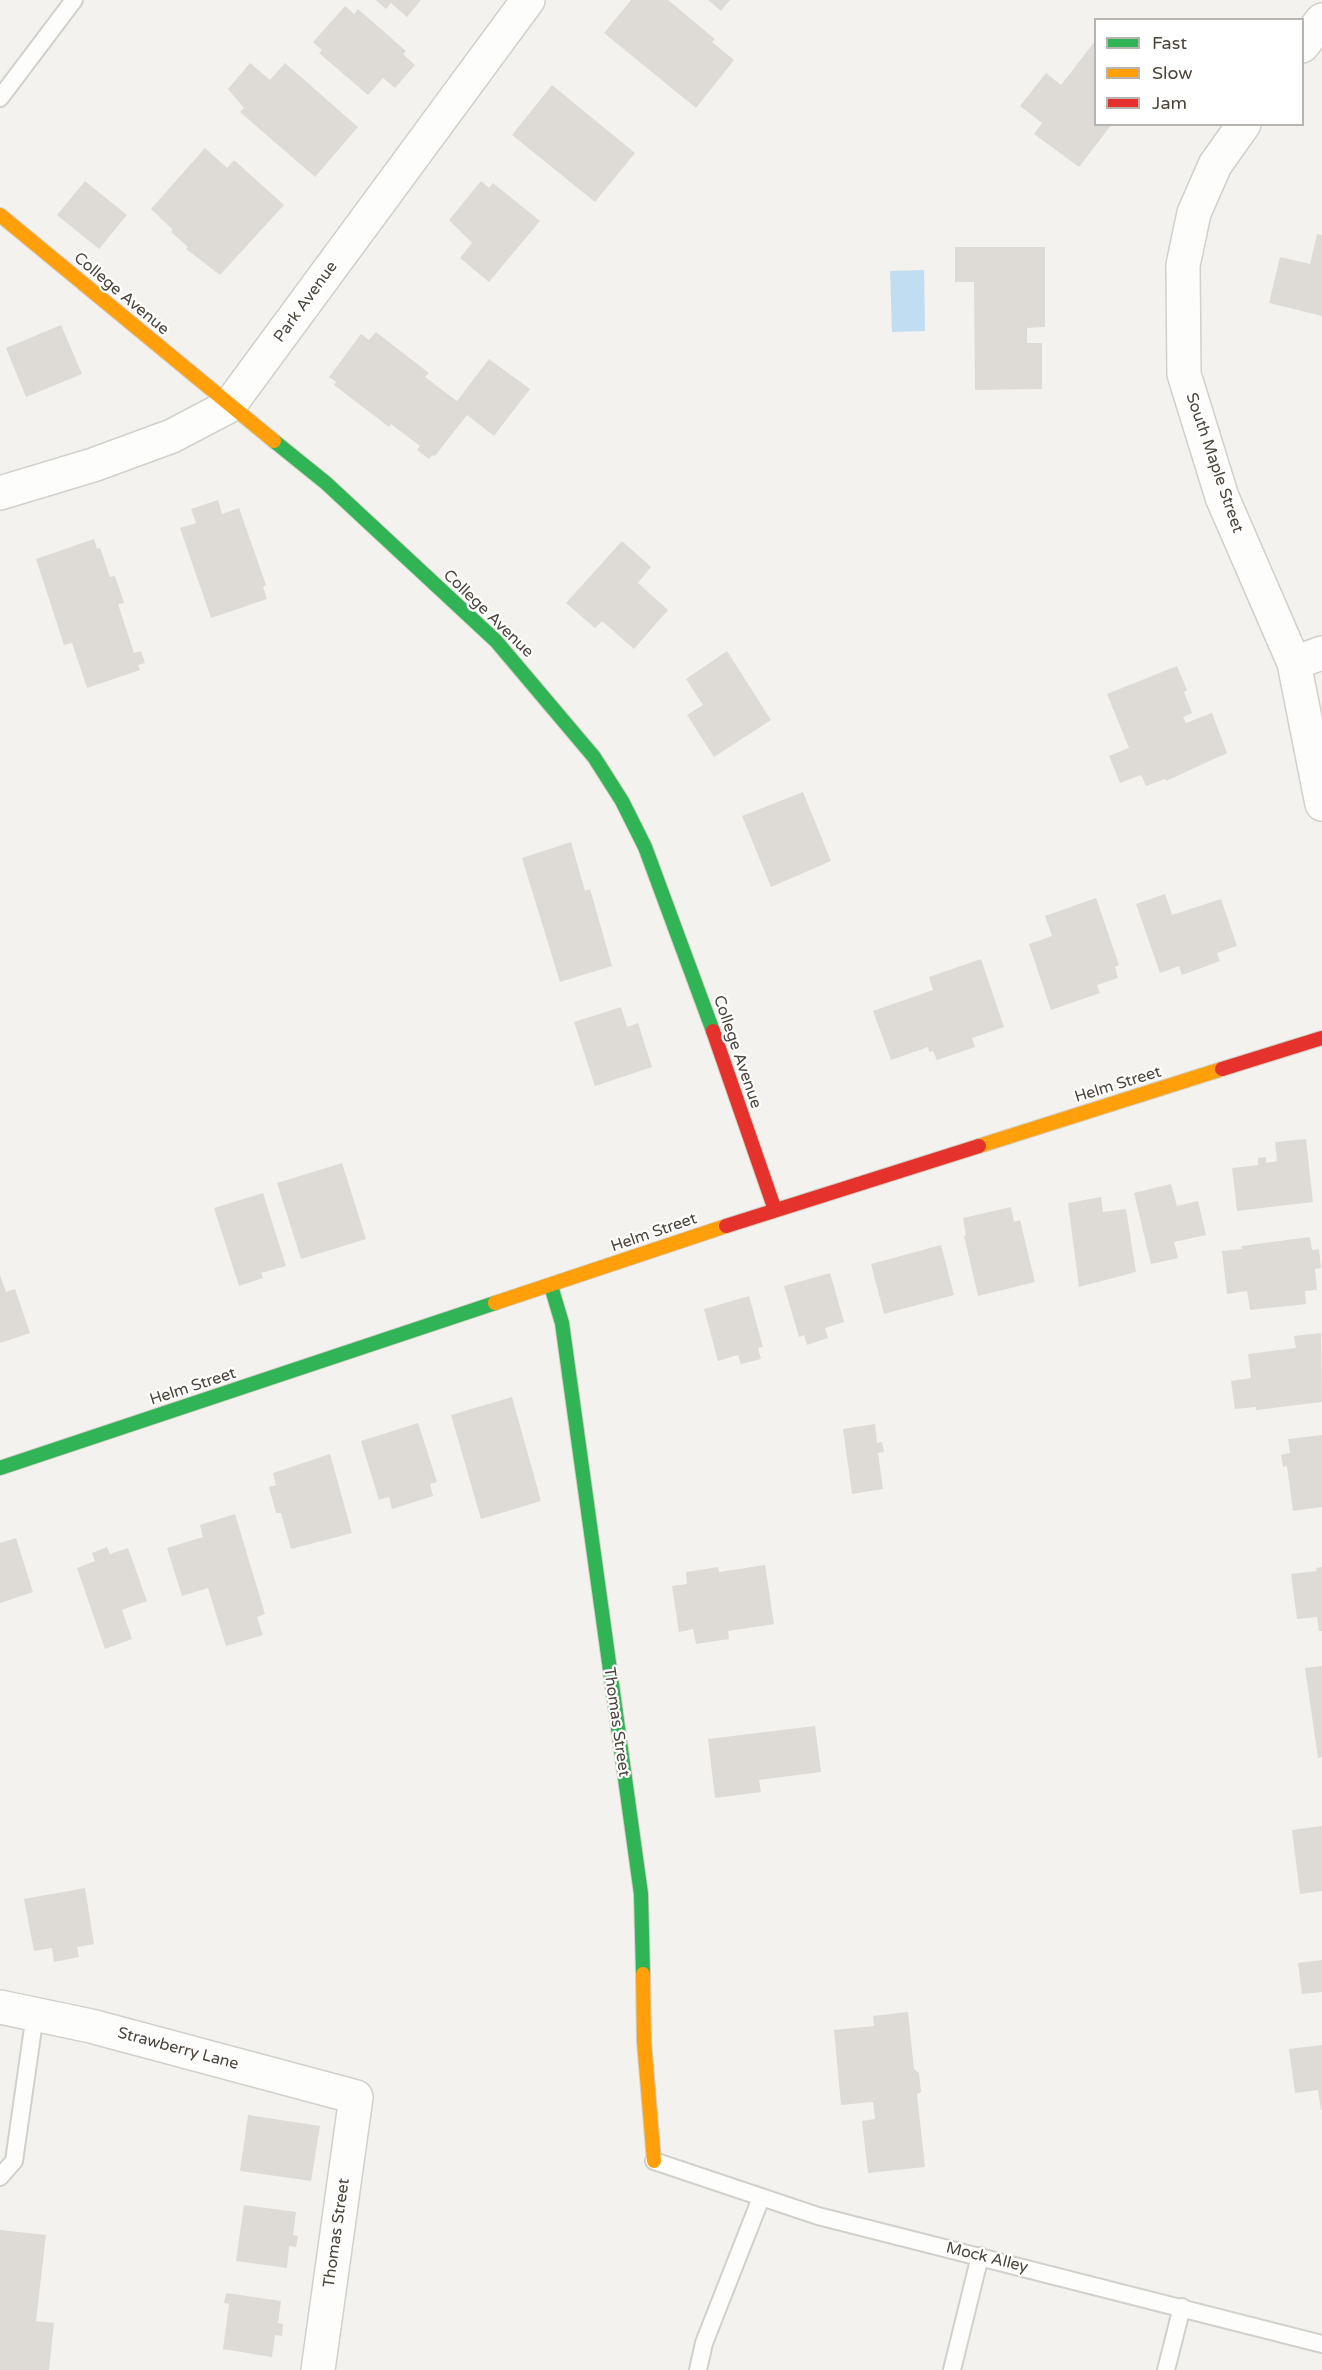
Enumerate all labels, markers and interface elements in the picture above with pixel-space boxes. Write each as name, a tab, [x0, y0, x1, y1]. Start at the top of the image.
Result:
legend	[1094, 18, 1304, 126]
text: Fast	[1152, 32, 1187, 54]
text: Slow	[1152, 62, 1193, 84]
text: Jam	[1152, 92, 1187, 114]
street label: College Avenue	[70, 249, 172, 339]
street label: Park Avenue	[270, 258, 342, 346]
street label: South Maple Street	[1181, 390, 1247, 536]
street label: College Avenue	[439, 566, 537, 662]
street label: College Avenue	[709, 993, 765, 1111]
street label: Helm Street	[1072, 1063, 1164, 1107]
street label: Helm Street	[609, 1209, 699, 1257]
street label: Helm Street	[147, 1364, 239, 1410]
street label: Thomas Street	[599, 1666, 633, 1778]
street label: Strawberry Lane	[115, 2024, 241, 2074]
street label: Thomas Street	[320, 2177, 354, 2289]
street label: Mock Alley	[944, 2239, 1030, 2277]

